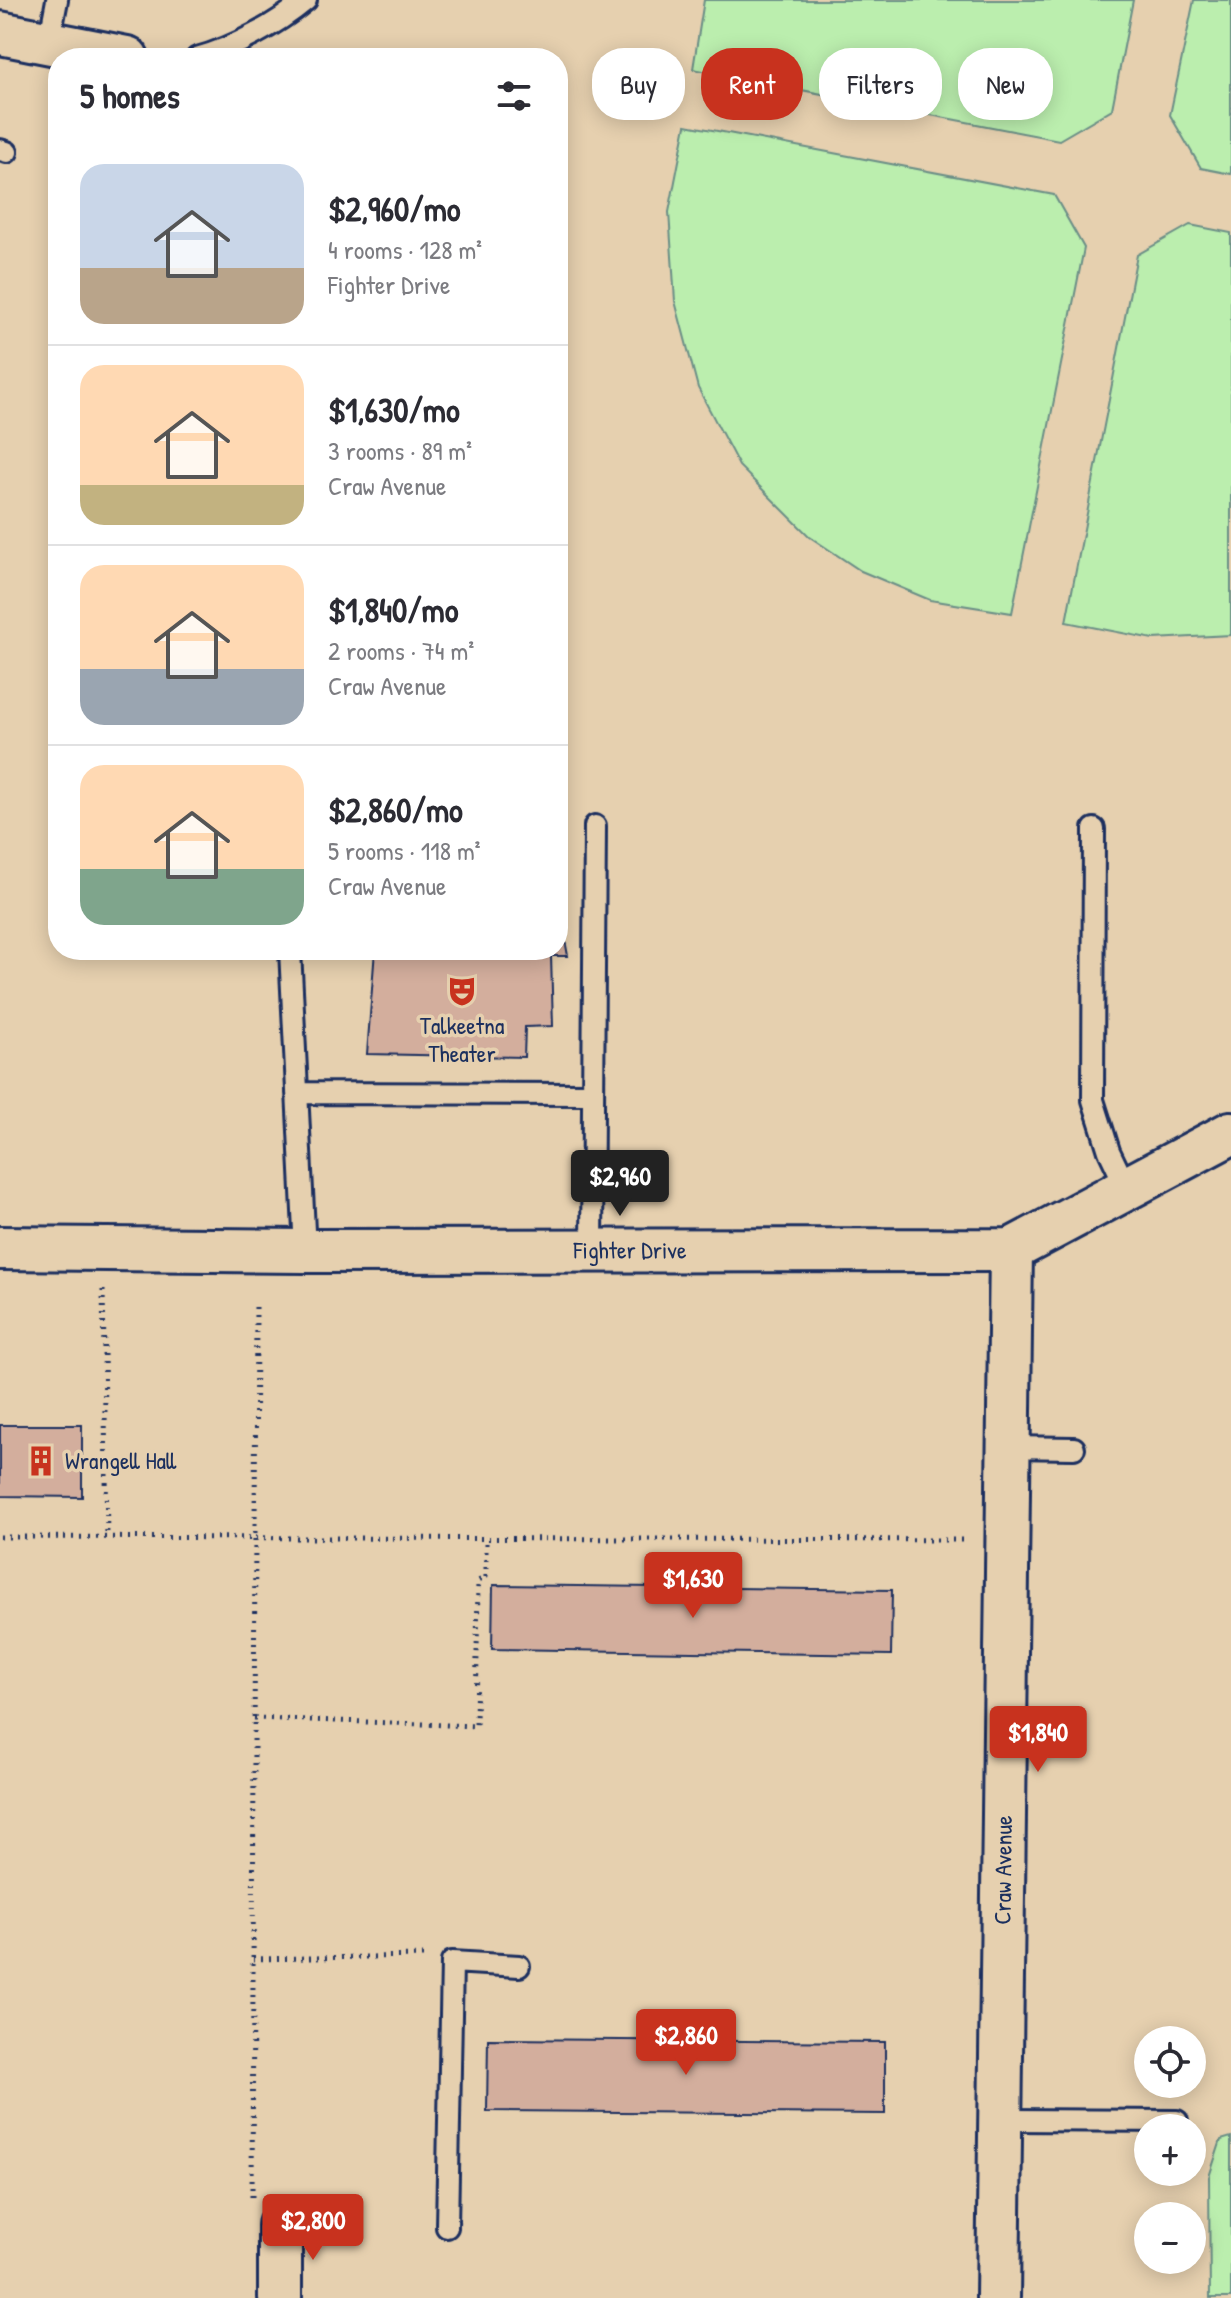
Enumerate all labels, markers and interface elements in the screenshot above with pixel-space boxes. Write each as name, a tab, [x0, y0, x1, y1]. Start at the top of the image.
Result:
chip: Buy	[592, 48, 685, 120]
chip: Rent	[701, 48, 803, 120]
chip: Filters	[819, 48, 942, 120]
chip: New	[958, 48, 1053, 120]
text: 5 homes	[80, 73, 180, 119]
icon: filters	[492, 74, 536, 118]
text: $2,960/mo	[328, 186, 461, 232]
icon: home	[144, 196, 240, 292]
text: 4 rooms · 128 m²	[328, 232, 482, 267]
text: Fighter Drive	[328, 267, 450, 302]
text: $1,630/mo	[328, 387, 460, 433]
icon: home	[144, 397, 240, 493]
text: 3 rooms · 89 m²	[328, 433, 472, 468]
text: Craw Avenue	[328, 468, 446, 503]
text: $1,840/mo	[328, 587, 458, 633]
icon: home	[144, 597, 240, 693]
text: 2 rooms · 74 m²	[328, 633, 474, 668]
text: Craw Avenue	[328, 668, 446, 703]
text: $2,860/mo	[328, 787, 463, 833]
icon: home	[144, 797, 240, 893]
text: 5 rooms · 118 m²	[328, 833, 481, 868]
text: Craw Avenue	[328, 868, 446, 903]
theatre icon: Talkeetna Theater	[445, 974, 479, 1008]
place label: Talkeetna Theater	[420, 1009, 504, 1069]
pin: $2,960	[555, 1150, 685, 1218]
text: $2,960	[589, 1158, 651, 1193]
street label: Fighter Drive	[572, 1233, 687, 1266]
building icon: Wrangell Hall	[24, 1444, 58, 1478]
place label: Wrangell Hall	[65, 1444, 177, 1476]
pin: $1,630	[628, 1552, 758, 1620]
text: $1,630	[662, 1560, 724, 1595]
pin: $1,840	[973, 1706, 1103, 1774]
text: $1,840	[1008, 1714, 1068, 1749]
street label: Craw Avenue	[986, 1815, 1019, 1925]
pin: $2,860	[621, 2009, 751, 2077]
text: $2,860	[654, 2017, 718, 2052]
map controls	[1134, 2026, 1206, 2274]
button: locate	[1134, 2026, 1206, 2098]
button: +	[1134, 2114, 1206, 2186]
pin: $2,800	[248, 2194, 378, 2262]
text: $2,800	[280, 2202, 346, 2237]
button: −	[1134, 2202, 1206, 2274]

